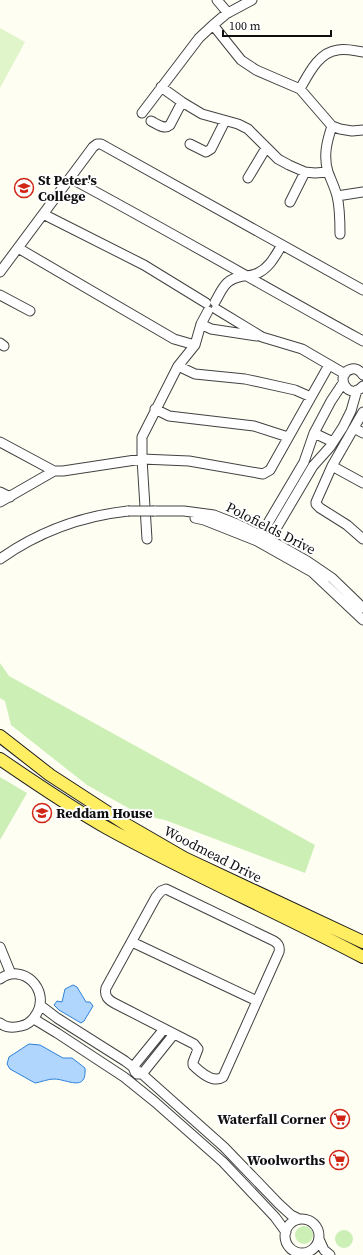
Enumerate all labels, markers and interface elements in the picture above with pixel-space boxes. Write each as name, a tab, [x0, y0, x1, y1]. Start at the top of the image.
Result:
scale bar	[223, 12, 331, 38]
text: 100 m	[229, 18, 261, 34]
place label: St Peter's College	[38, 170, 97, 206]
school or university icon: St Peter's College	[13, 177, 35, 199]
street label: Polofields Drive	[223, 497, 319, 559]
school or university icon: Reddam House	[31, 802, 53, 824]
place label: Reddam House	[56, 803, 153, 823]
street label: Woodmead Drive	[161, 821, 265, 887]
supermarket icon: Waterfall Corner	[329, 1108, 351, 1130]
place label: Waterfall Corner	[217, 1109, 326, 1129]
supermarket icon: Woolworths	[328, 1149, 350, 1171]
place label: Woolworths	[247, 1150, 326, 1170]

